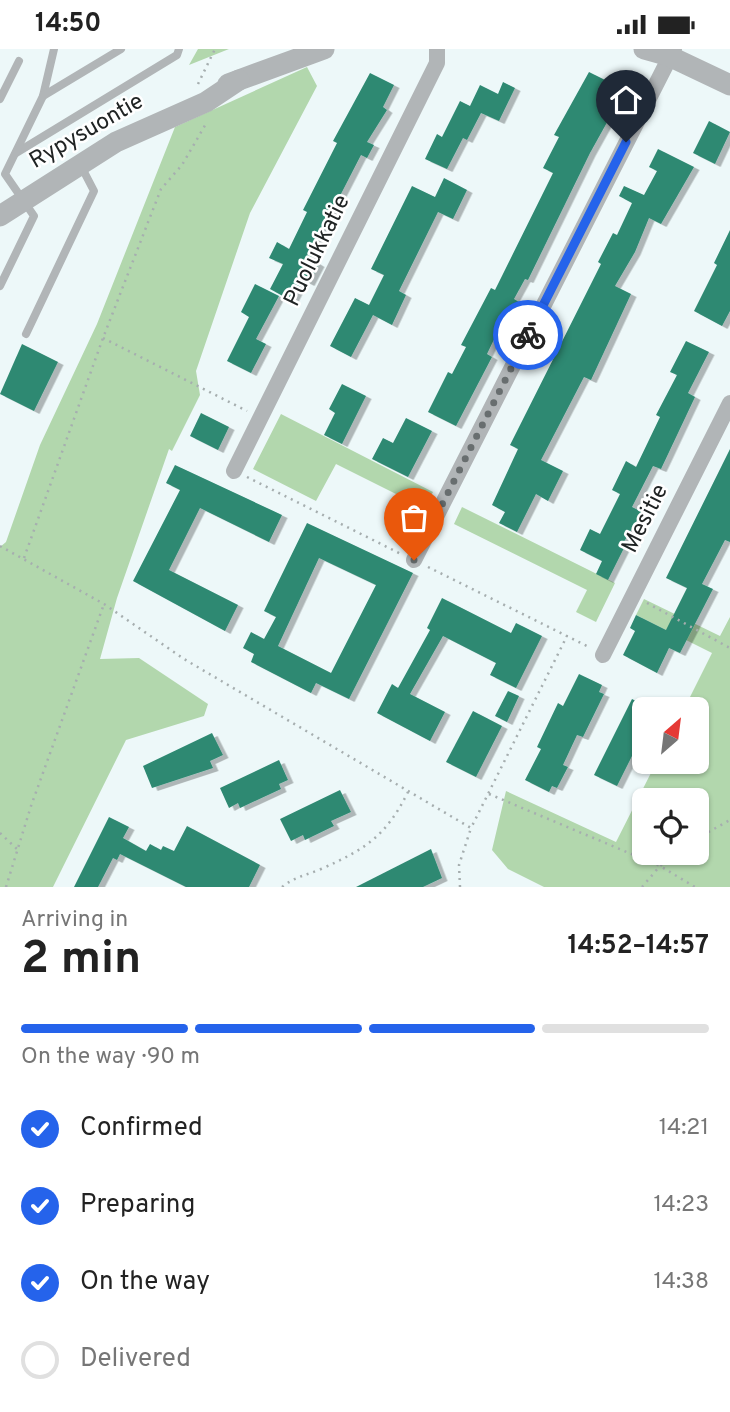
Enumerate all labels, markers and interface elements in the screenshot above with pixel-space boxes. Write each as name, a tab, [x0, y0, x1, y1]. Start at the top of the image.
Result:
text: 14:50	[35, 8, 101, 41]
pin	[596, 70, 656, 142]
icon: home	[607, 81, 645, 119]
street label: Rypysuontie	[25, 88, 149, 176]
street label: Puolukkatie	[278, 190, 358, 312]
courier	[493, 300, 563, 370]
icon: bike	[509, 316, 547, 354]
street label: Mesitie	[616, 480, 676, 558]
pin	[384, 488, 444, 560]
icon: bag	[395, 499, 433, 537]
north arrow	[632, 697, 709, 773]
map controls	[632, 697, 709, 865]
button: locate	[632, 788, 709, 865]
text: Arriving in	[21, 906, 128, 935]
text: 14:52–14:57	[567, 930, 709, 963]
text: 2 min	[21, 931, 141, 990]
text: On the way · 90 m	[21, 1043, 200, 1072]
icon: check	[21, 1110, 59, 1148]
text: Confirmed	[80, 1112, 203, 1145]
text: 14:21	[659, 1114, 709, 1143]
icon: check	[21, 1187, 59, 1225]
text: Preparing	[80, 1189, 195, 1222]
text: 14:23	[654, 1191, 709, 1220]
icon: check	[21, 1264, 59, 1302]
text: On the way	[80, 1266, 210, 1299]
text: 14:38	[654, 1268, 709, 1297]
text: Delivered	[80, 1343, 191, 1376]

